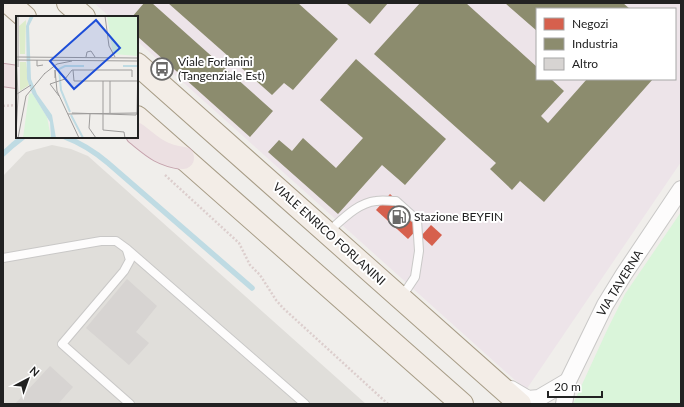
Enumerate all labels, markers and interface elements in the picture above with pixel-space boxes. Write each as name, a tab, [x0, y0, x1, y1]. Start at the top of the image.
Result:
legend	[536, 8, 676, 80]
inset map	[16, 16, 138, 138]
text: Negozi	[572, 16, 609, 31]
text: Industria	[572, 36, 618, 51]
place label: Viale Forlanini (Tangenziale Est)	[178, 54, 265, 83]
bus stop icon: Viale Forlanini (Tangenziale Est)	[149, 56, 175, 82]
text: Altro	[572, 56, 598, 71]
street label: VIALE ENRICO FORLANINI	[270, 179, 389, 288]
fuel station icon: Stazione BEYFIN	[386, 204, 412, 230]
place label: Stazione BEYFIN	[414, 209, 503, 224]
street label: VIA TAVERNA	[593, 246, 646, 319]
north arrow	[8, 359, 48, 399]
text: N	[27, 363, 42, 379]
scale bar	[548, 373, 602, 399]
text: 20 m	[554, 379, 581, 394]

